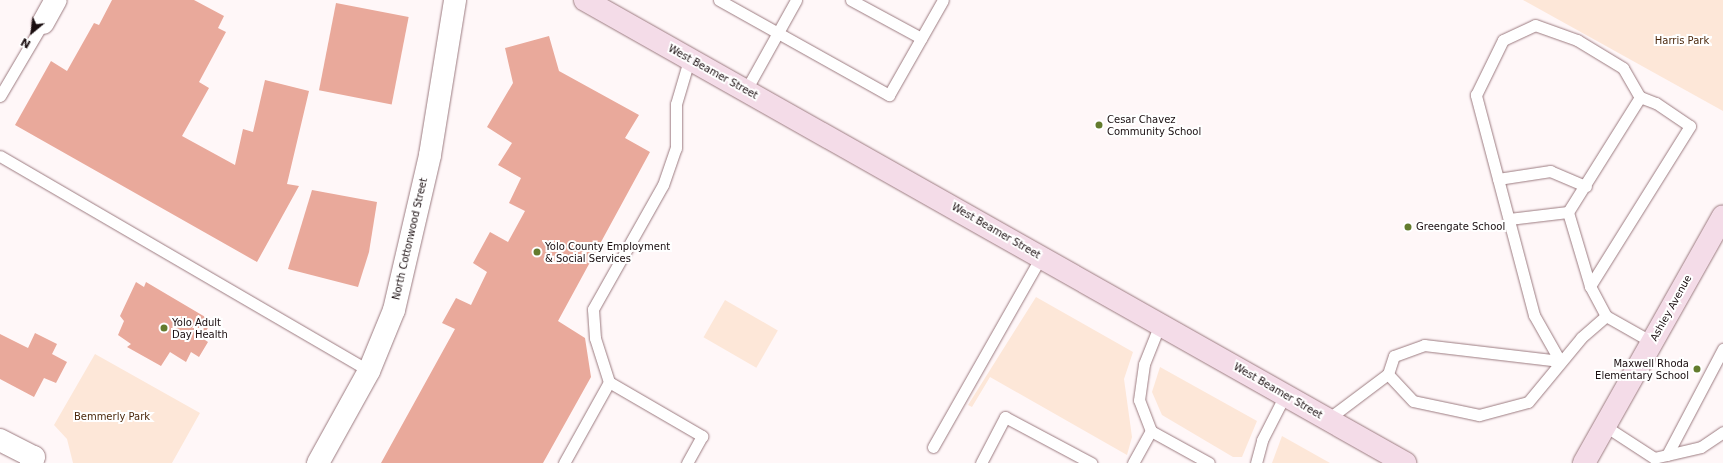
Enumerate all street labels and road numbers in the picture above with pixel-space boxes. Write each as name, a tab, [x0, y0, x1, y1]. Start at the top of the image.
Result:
street label: West Beamer Street	[666, 42, 760, 102]
street label: North Cottonwood Street	[390, 177, 430, 301]
street label: West Beamer Street	[949, 201, 1043, 261]
street label: Ashley Avenue	[1648, 273, 1694, 343]
street label: West Beamer Street	[1231, 361, 1325, 421]

